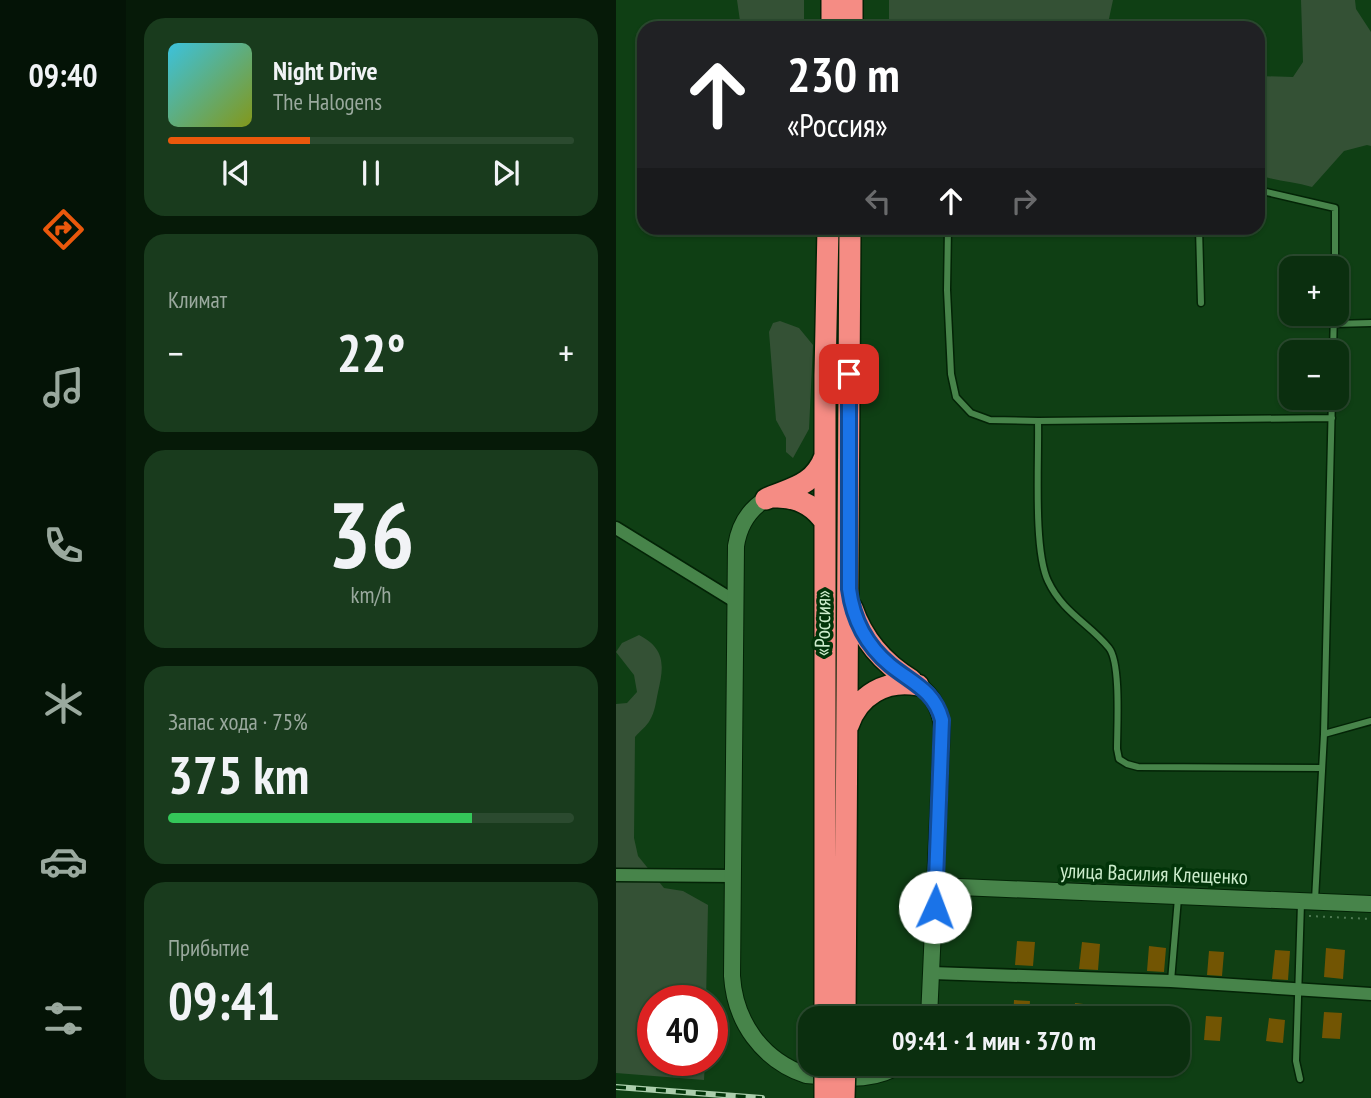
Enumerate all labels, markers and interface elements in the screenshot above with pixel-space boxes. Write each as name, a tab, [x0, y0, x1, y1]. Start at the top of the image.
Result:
text: 230 m	[787, 42, 900, 106]
icon: ahead	[672, 49, 763, 140]
text: 09:40	[28, 54, 98, 96]
text: Night Drive	[273, 54, 378, 87]
text: The Halogens	[273, 87, 382, 116]
text: «Россия»	[787, 104, 888, 146]
icon: previous	[217, 154, 255, 192]
icon: pause	[352, 154, 390, 192]
icon: next	[487, 154, 525, 192]
icon: left	[859, 182, 897, 220]
icon: ahead	[932, 182, 970, 220]
icon: right	[1005, 182, 1043, 220]
icon: directions	[39, 205, 88, 254]
map controls	[1279, 256, 1349, 410]
button: +	[1279, 256, 1349, 326]
text: Климат	[168, 285, 227, 314]
text: 22°	[337, 319, 405, 386]
text: −	[168, 328, 184, 377]
text: +	[558, 328, 574, 377]
button: −	[1279, 340, 1349, 410]
pin	[819, 344, 879, 404]
icon: arrive	[830, 355, 868, 393]
icon: music	[39, 363, 88, 412]
text: 36	[328, 475, 415, 593]
icon: phone	[39, 521, 88, 570]
text: km/h	[351, 580, 391, 609]
street label: «Россия»	[808, 590, 837, 656]
icon: climate	[39, 679, 88, 728]
text: Запас хода · 75%	[168, 707, 308, 736]
text: 375 km	[168, 741, 309, 808]
icon: car	[39, 837, 88, 886]
street label: улица Василия Клещенко	[1060, 857, 1248, 890]
position arrow	[898, 870, 972, 944]
text: Прибытие	[168, 933, 249, 962]
text: 09:41	[168, 967, 280, 1034]
speed limit sign: 40	[637, 985, 728, 1076]
icon: filters	[39, 994, 88, 1043]
text: 09:41 · 1 мин · 370 m	[892, 1024, 1096, 1057]

